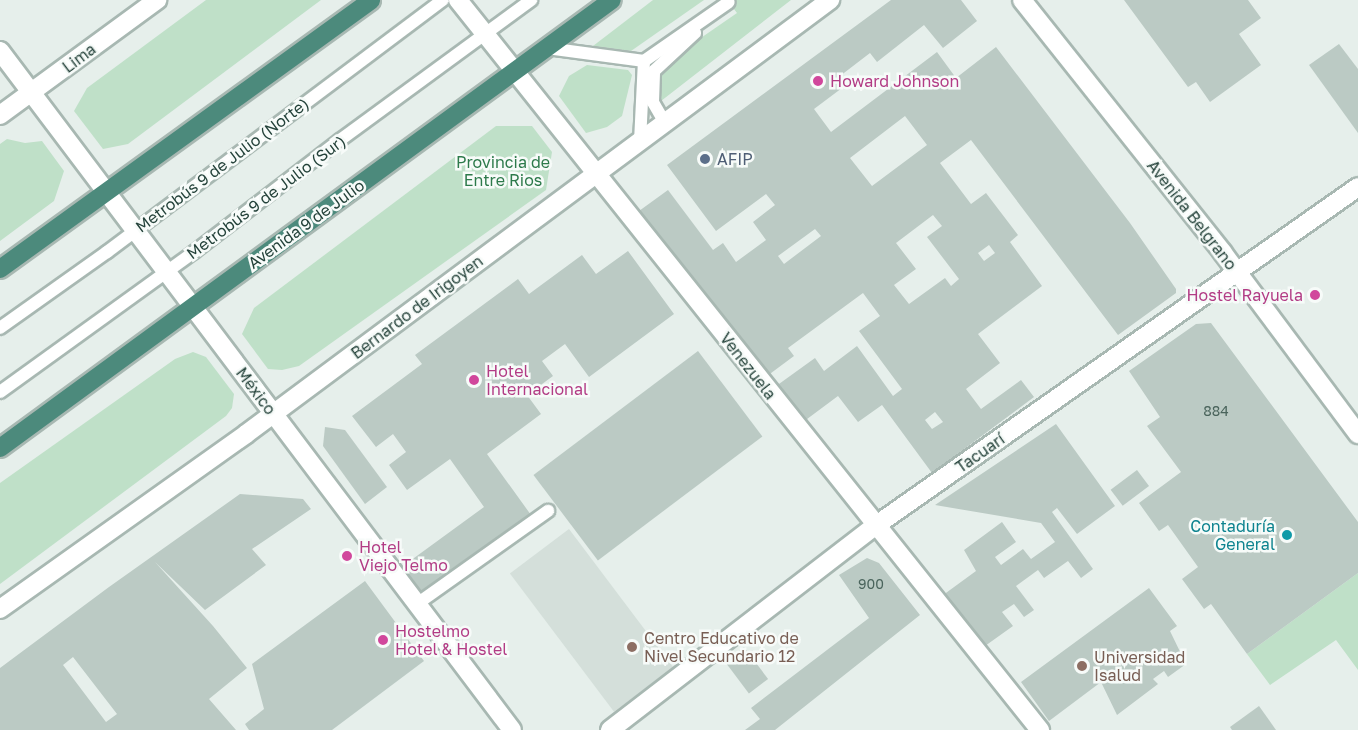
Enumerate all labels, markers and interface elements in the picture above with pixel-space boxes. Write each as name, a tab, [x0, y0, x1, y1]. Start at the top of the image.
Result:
street label: Lima	[59, 39, 99, 77]
place label: Howard Johnson	[830, 71, 959, 91]
marker: Howard Johnson	[811, 74, 825, 88]
street label: Metrobús 9 de Julio (Norte)	[132, 94, 312, 236]
street label: Metrobús 9 de Julio (Sur)	[183, 131, 349, 263]
place label: AFIP	[717, 149, 753, 169]
park label: Provincia de Entre Rios	[456, 152, 550, 190]
marker: AFIP	[698, 152, 712, 166]
street label: Avenida Belgrano	[1143, 156, 1241, 274]
street label: Avenida 9 de Julio	[244, 175, 368, 273]
street label: Bernardo de Irigoyen	[347, 251, 487, 363]
place label: Hostel Rayuela	[1186, 285, 1303, 305]
marker: Hostel Rayuela	[1308, 288, 1322, 302]
street label: Venezuela	[716, 329, 780, 403]
place label: Hotel Internacional	[486, 361, 588, 399]
street label: México	[232, 364, 280, 418]
marker: Hotel Internacional	[467, 373, 481, 387]
house number: 884	[1203, 403, 1229, 419]
street label: Tacuarí	[952, 429, 1008, 477]
place label: Contaduría General	[1190, 516, 1275, 554]
marker: Contaduría General	[1280, 528, 1294, 542]
place label: Hotel Viejo Telmo	[359, 537, 448, 575]
marker: Hotel Viejo Telmo	[340, 549, 354, 563]
house number: 900	[858, 576, 884, 592]
place label: Hostelmo Hotel & Hostel	[395, 621, 507, 659]
place label: Centro Educativo de Nivel Secundario 12	[644, 628, 799, 666]
marker: Hostelmo Hotel & Hostel	[376, 633, 390, 647]
marker: Centro Educativo de Nivel Secundario 12	[625, 640, 639, 654]
place label: Universidad Isalud	[1094, 647, 1185, 685]
marker: Universidad Isalud	[1075, 659, 1089, 673]

